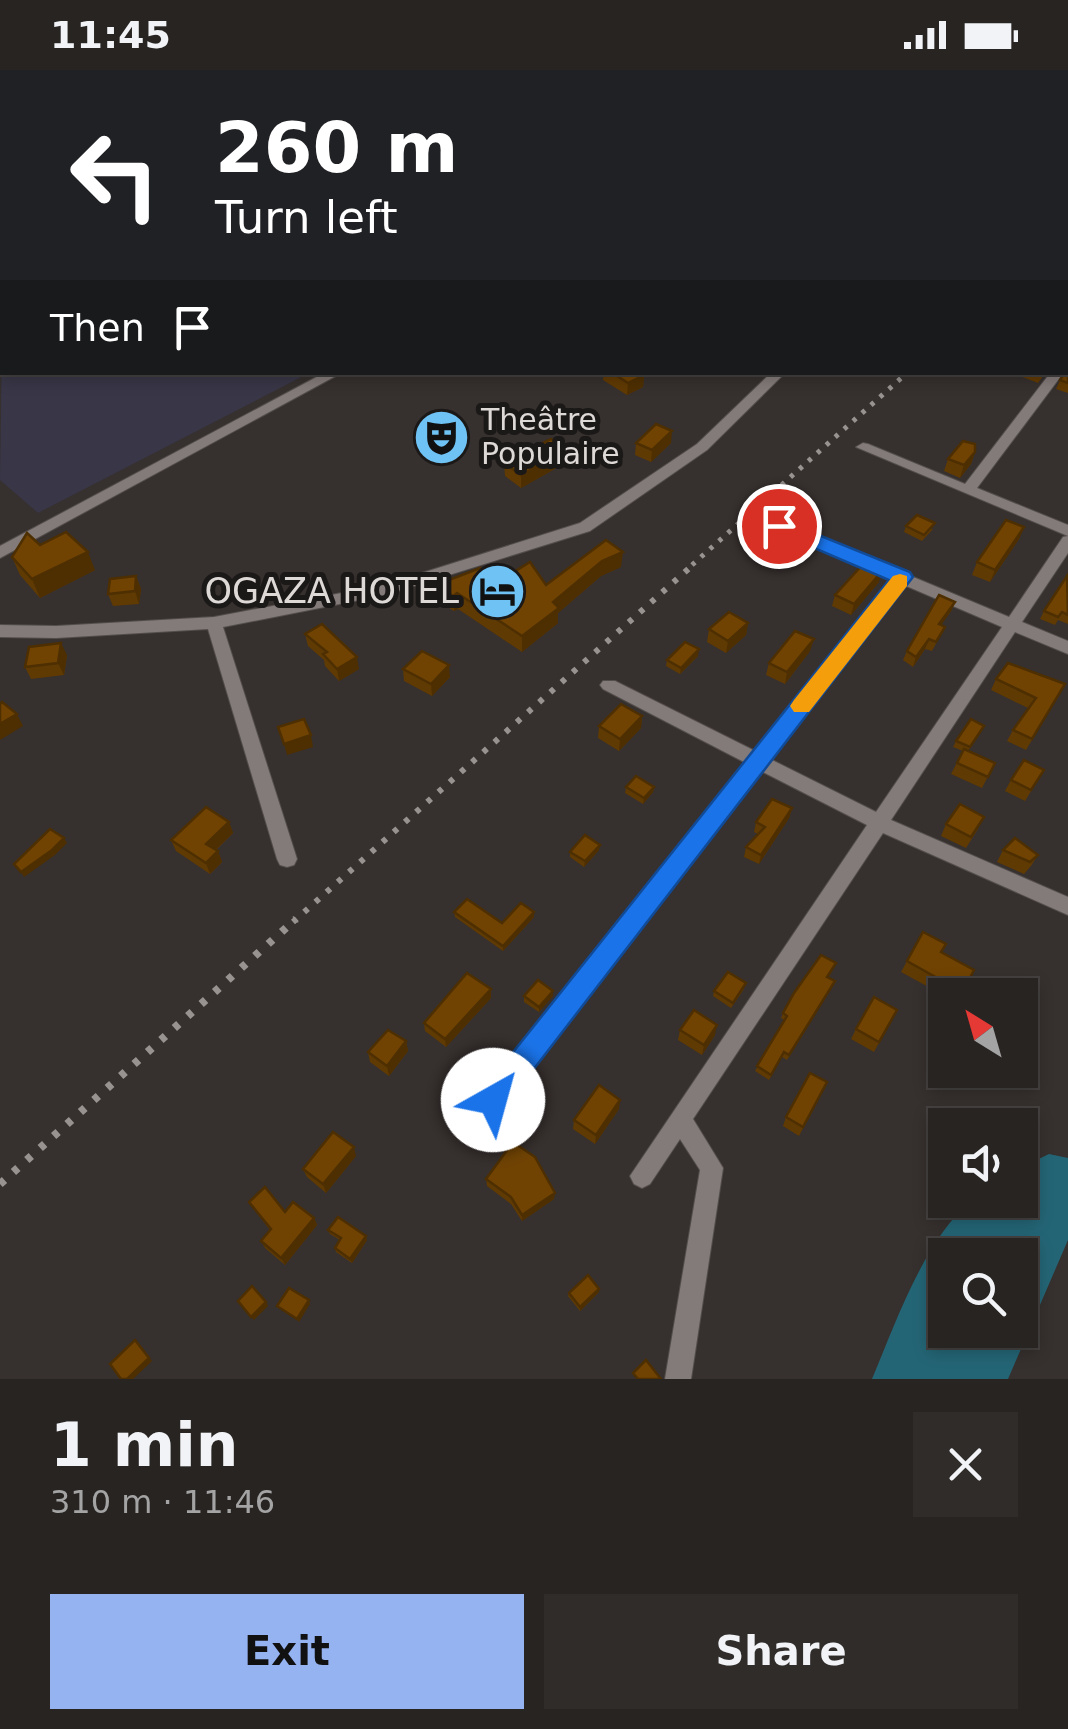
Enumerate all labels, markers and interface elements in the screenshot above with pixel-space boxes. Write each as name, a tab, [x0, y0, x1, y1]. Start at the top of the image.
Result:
text: 11:45	[50, 13, 171, 57]
text: 260 m	[215, 107, 458, 189]
icon: left	[50, 110, 180, 240]
text: Turn left	[215, 191, 398, 244]
icon: arrive	[165, 300, 220, 355]
text: Then	[50, 306, 145, 350]
place label: Theâtre Populaire	[480, 402, 620, 471]
theatre icon: Theâtre Populaire	[412, 407, 472, 467]
pin	[737, 484, 822, 569]
icon: arrive	[752, 499, 807, 554]
hotel icon: OGAZA HOTEL	[468, 561, 528, 621]
place label: OGAZA HOTEL	[204, 571, 459, 611]
north arrow	[928, 978, 1038, 1088]
map controls	[928, 978, 1038, 1348]
position arrow	[441, 1048, 545, 1152]
button: sound	[928, 1108, 1038, 1218]
button: search	[928, 1238, 1038, 1348]
text: 1 min	[50, 1410, 238, 1480]
button: close	[913, 1412, 1018, 1517]
text: 310 m · 11:46	[50, 1483, 275, 1521]
button: Exit	[50, 1594, 524, 1709]
button: Share	[544, 1594, 1018, 1709]

